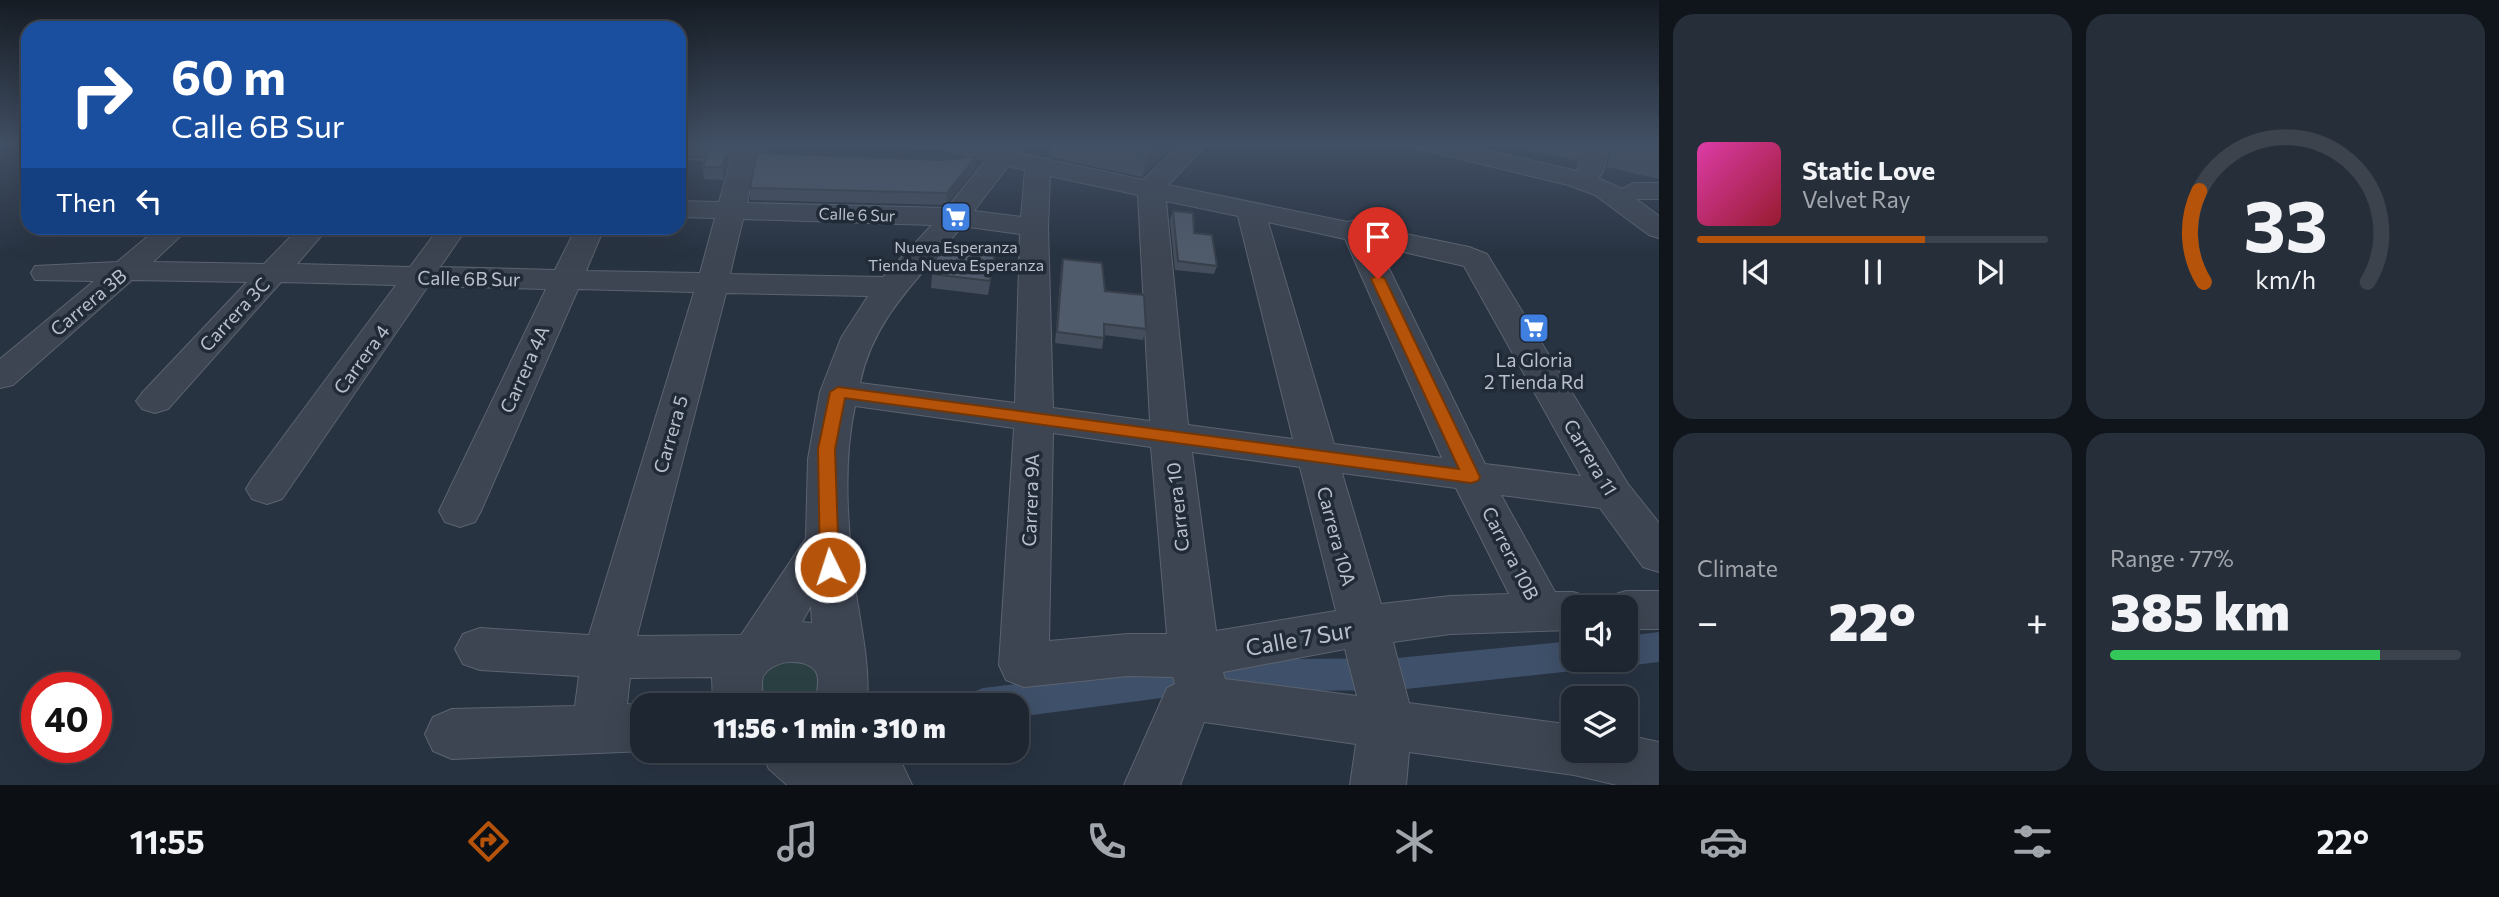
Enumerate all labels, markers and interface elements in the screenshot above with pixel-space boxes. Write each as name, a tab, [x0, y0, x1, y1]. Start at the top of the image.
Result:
text: 60 m	[171, 45, 286, 105]
icon: right	[56, 49, 147, 140]
text: Calle 6B Sur	[171, 105, 345, 145]
text: Static Love	[1802, 154, 1935, 185]
text: 33	[2243, 179, 2328, 268]
icon: left	[130, 182, 168, 220]
text: Velvet Ray	[1802, 185, 1910, 213]
text: Then	[56, 186, 116, 217]
supermarket icon: Nueva Esperanza Tienda Nueva Esperanza	[939, 200, 973, 234]
street label: Calle 6 Sur	[818, 203, 896, 225]
pin	[1348, 207, 1408, 279]
icon: arrive	[1359, 218, 1397, 256]
place label: Nueva Esperanza Tienda Nueva Esperanza	[868, 237, 1044, 274]
icon: previous	[1737, 253, 1775, 291]
icon: pause	[1854, 253, 1892, 291]
icon: next	[1971, 253, 2009, 291]
street label: Carrera 3B	[45, 264, 131, 340]
text: km/h	[2255, 264, 2316, 294]
street label: Calle 6B Sur	[417, 266, 521, 290]
street label: Carrera 3C	[194, 272, 274, 356]
supermarket icon: La Gloria 2 Tienda Rd	[1517, 311, 1551, 345]
street label: Carrera 4	[328, 320, 394, 398]
street label: Carrera 4A	[495, 322, 553, 416]
place label: La Gloria 2 Tienda Rd	[1484, 348, 1584, 393]
street label: Carrera 5	[648, 393, 692, 475]
street label: Carrera 11	[1559, 415, 1623, 499]
street label: Carrera 9A	[1017, 453, 1043, 547]
street label: Carrera 10	[1161, 461, 1193, 553]
street label: Carrera 10A	[1313, 484, 1361, 588]
street label: Carrera 10B	[1478, 503, 1544, 603]
position arrow	[793, 530, 867, 604]
text: Range · 77%	[2110, 544, 2234, 572]
text: Climate	[1697, 554, 1778, 582]
text: 385 km	[2110, 578, 2290, 642]
text: 22°	[1828, 588, 1916, 652]
map controls	[1561, 595, 1638, 763]
button: sound	[1561, 595, 1638, 672]
text: −	[1697, 597, 1719, 644]
text: +	[2026, 597, 2048, 644]
street label: Calle 7 Sur	[1243, 615, 1355, 661]
speed limit sign: 40	[21, 672, 112, 763]
button: layers	[1561, 686, 1638, 763]
text: 11:56 · 1 min · 310 m	[713, 712, 946, 743]
icon: directions	[464, 817, 513, 866]
icon: music	[773, 817, 822, 866]
icon: phone	[1082, 817, 1131, 866]
icon: climate	[1390, 817, 1439, 866]
icon: car	[1699, 817, 1748, 866]
icon: filters	[2008, 817, 2057, 866]
text: 11:55	[130, 821, 205, 861]
text: 22°	[2316, 821, 2369, 861]

